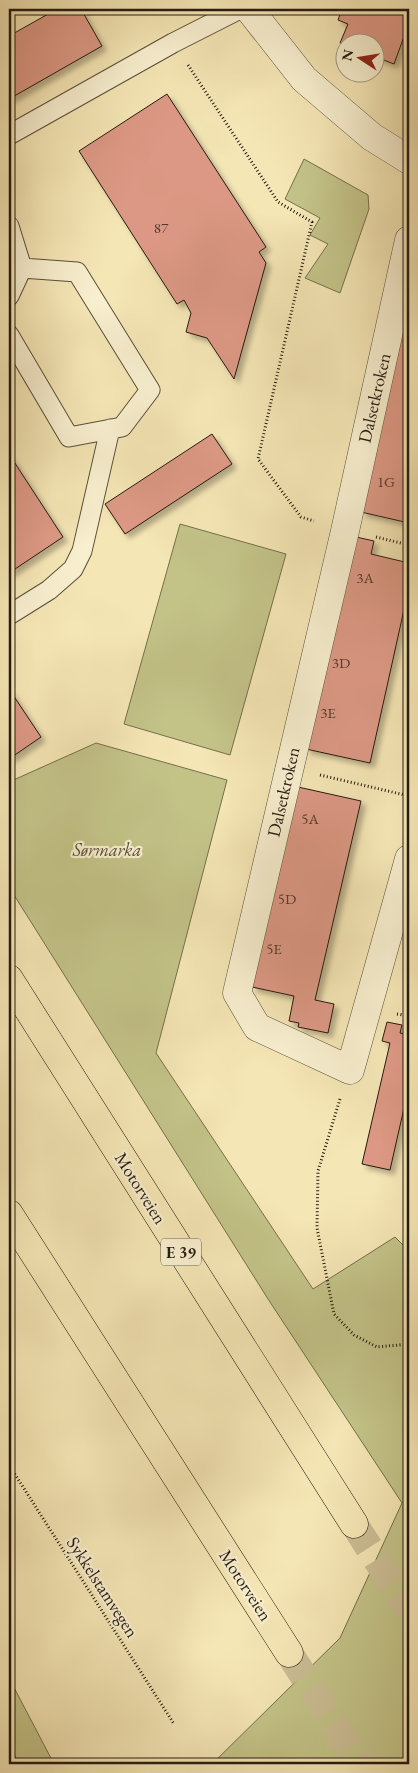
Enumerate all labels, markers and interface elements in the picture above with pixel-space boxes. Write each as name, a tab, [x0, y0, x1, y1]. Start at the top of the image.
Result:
north arrow	[336, 32, 386, 82]
text: N	[337, 47, 357, 63]
house number: 87	[154, 218, 169, 237]
street label: Dalsetkroken	[352, 350, 396, 445]
house number: 1G	[377, 472, 395, 491]
house number: 3A	[356, 568, 374, 587]
house number: 3D	[332, 653, 350, 672]
house number: 3E	[320, 703, 336, 722]
street label: Dalsetkroken	[261, 744, 305, 839]
house number: 5A	[301, 809, 319, 828]
park label: Sørmarka	[72, 838, 141, 861]
house number: 5D	[278, 889, 296, 908]
house number: 5E	[266, 939, 282, 958]
street label: Motorveien	[110, 1148, 172, 1229]
road number: E 39	[161, 1238, 201, 1266]
street label: Sykkelstamvegen	[62, 1532, 144, 1642]
street label: Motorveien	[214, 1545, 278, 1626]

